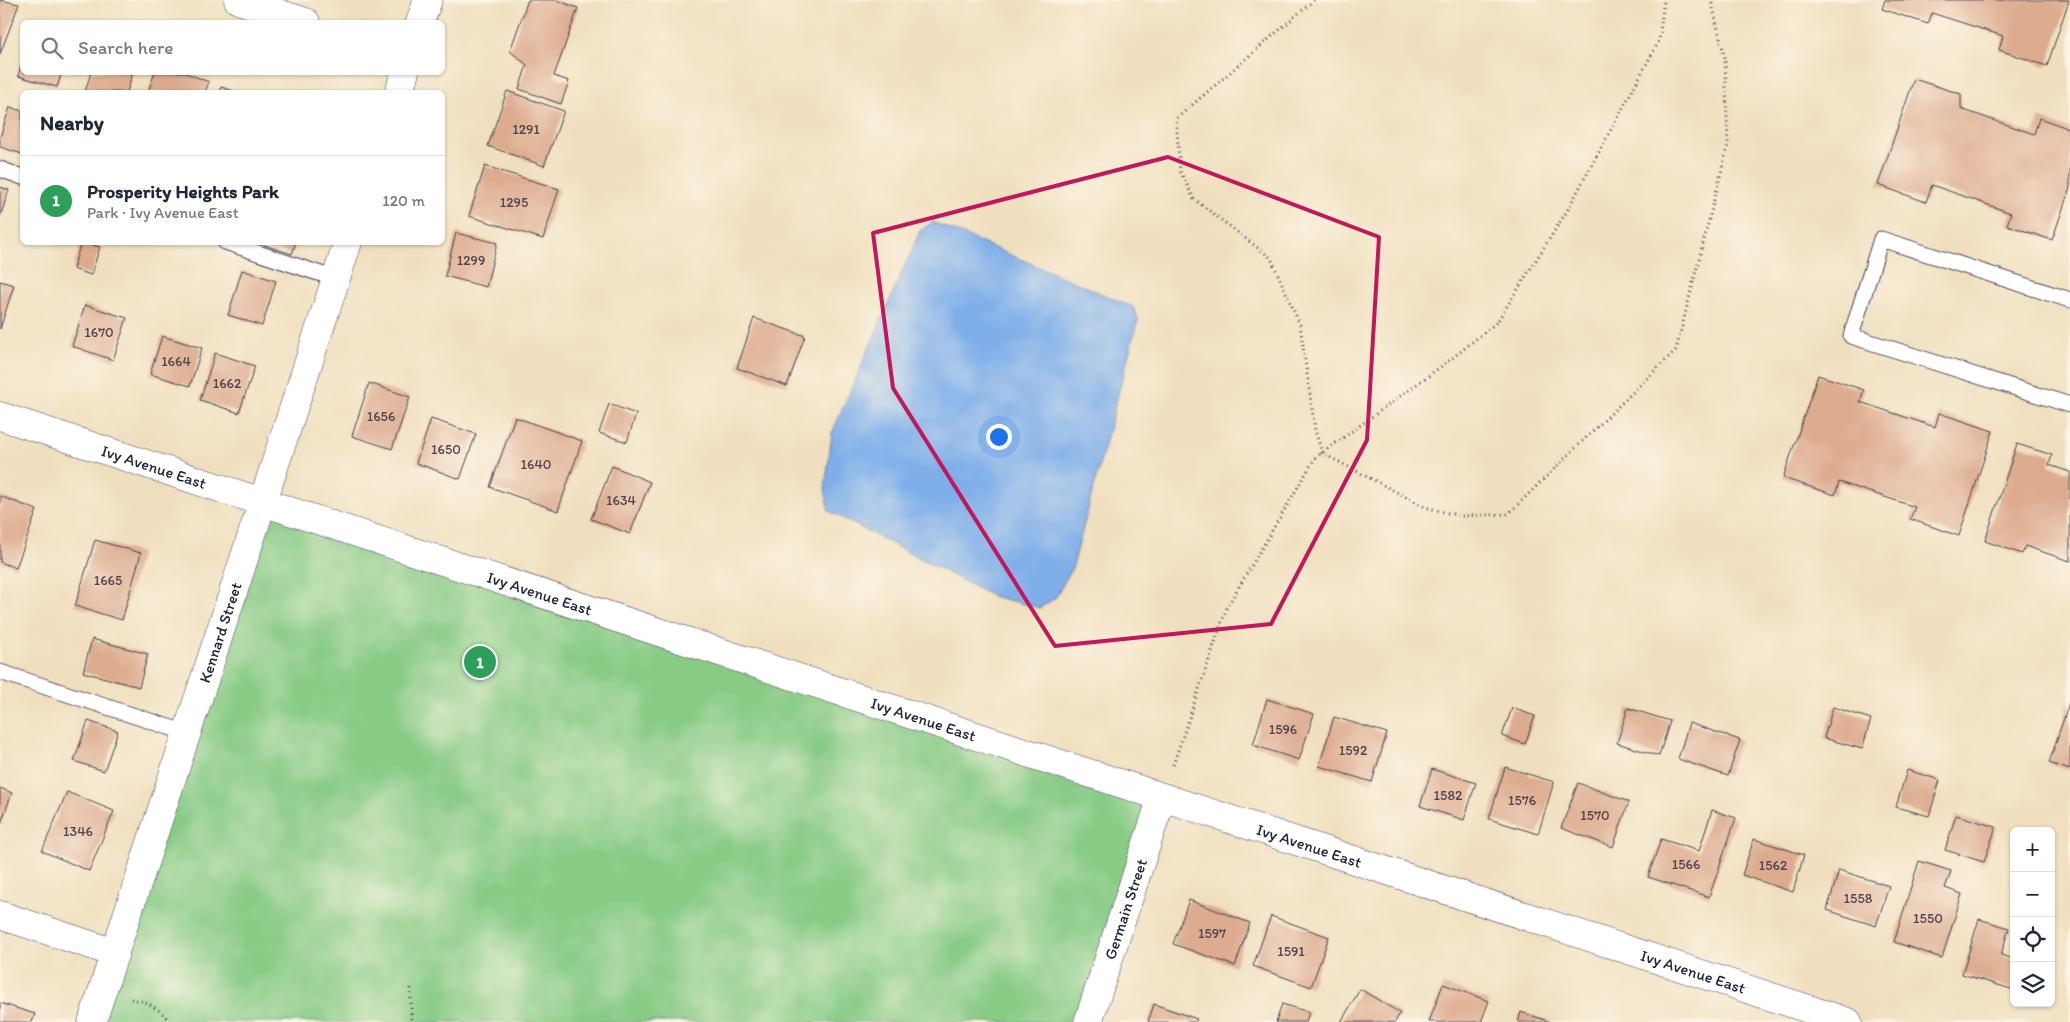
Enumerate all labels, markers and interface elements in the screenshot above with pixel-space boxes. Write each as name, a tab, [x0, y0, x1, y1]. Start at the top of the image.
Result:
search box	[20, 20, 445, 75]
icon: search	[38, 34, 66, 62]
text: Search here	[78, 36, 173, 59]
text: Nearby	[40, 110, 104, 135]
house number: 1291	[512, 121, 540, 138]
text: Prosperity Heights Park	[87, 180, 279, 203]
text: 1	[52, 191, 60, 210]
text: 120 m	[382, 191, 425, 210]
house number: 1295	[500, 194, 528, 211]
text: Park · Ivy Avenue East	[87, 203, 239, 222]
house number: 1299	[457, 252, 485, 269]
house number: 1670	[84, 324, 114, 341]
house number: 1664	[161, 353, 191, 370]
house number: 1662	[213, 375, 242, 392]
house number: 1656	[367, 408, 395, 425]
your location	[986, 424, 1012, 450]
street label: Ivy Avenue East	[99, 440, 209, 493]
house number: 1650	[431, 441, 461, 458]
house number: 1640	[521, 456, 551, 473]
house number: 1634	[606, 492, 637, 509]
street label: Ivy Avenue East	[485, 567, 595, 619]
house number: 1665	[94, 572, 122, 589]
street label: Kennard Street	[195, 580, 245, 685]
pin: 1	[464, 643, 496, 681]
street label: Ivy Avenue East	[869, 693, 978, 745]
house number: 1596	[1269, 721, 1297, 738]
house number: 1592	[1339, 742, 1368, 759]
house number: 1582	[1434, 787, 1463, 804]
house number: 1576	[1508, 792, 1536, 809]
house number: 1570	[1580, 807, 1610, 824]
street label: Ivy Avenue East	[1255, 819, 1364, 871]
house number: 1346	[63, 823, 93, 840]
map controls	[2010, 827, 2055, 1007]
button: +	[2010, 827, 2055, 872]
street label: Germain Street	[1100, 856, 1151, 962]
house number: 1566	[1672, 856, 1700, 873]
house number: 1562	[1759, 857, 1788, 874]
button: −	[2010, 872, 2055, 917]
house number: 1558	[1844, 890, 1873, 907]
house number: 1550	[1913, 910, 1943, 927]
button: locate	[2010, 917, 2055, 962]
house number: 1597	[1198, 925, 1226, 942]
house number: 1591	[1277, 943, 1305, 960]
street label: Ivy Avenue East	[1638, 945, 1748, 997]
button: layers	[2010, 962, 2055, 1007]

